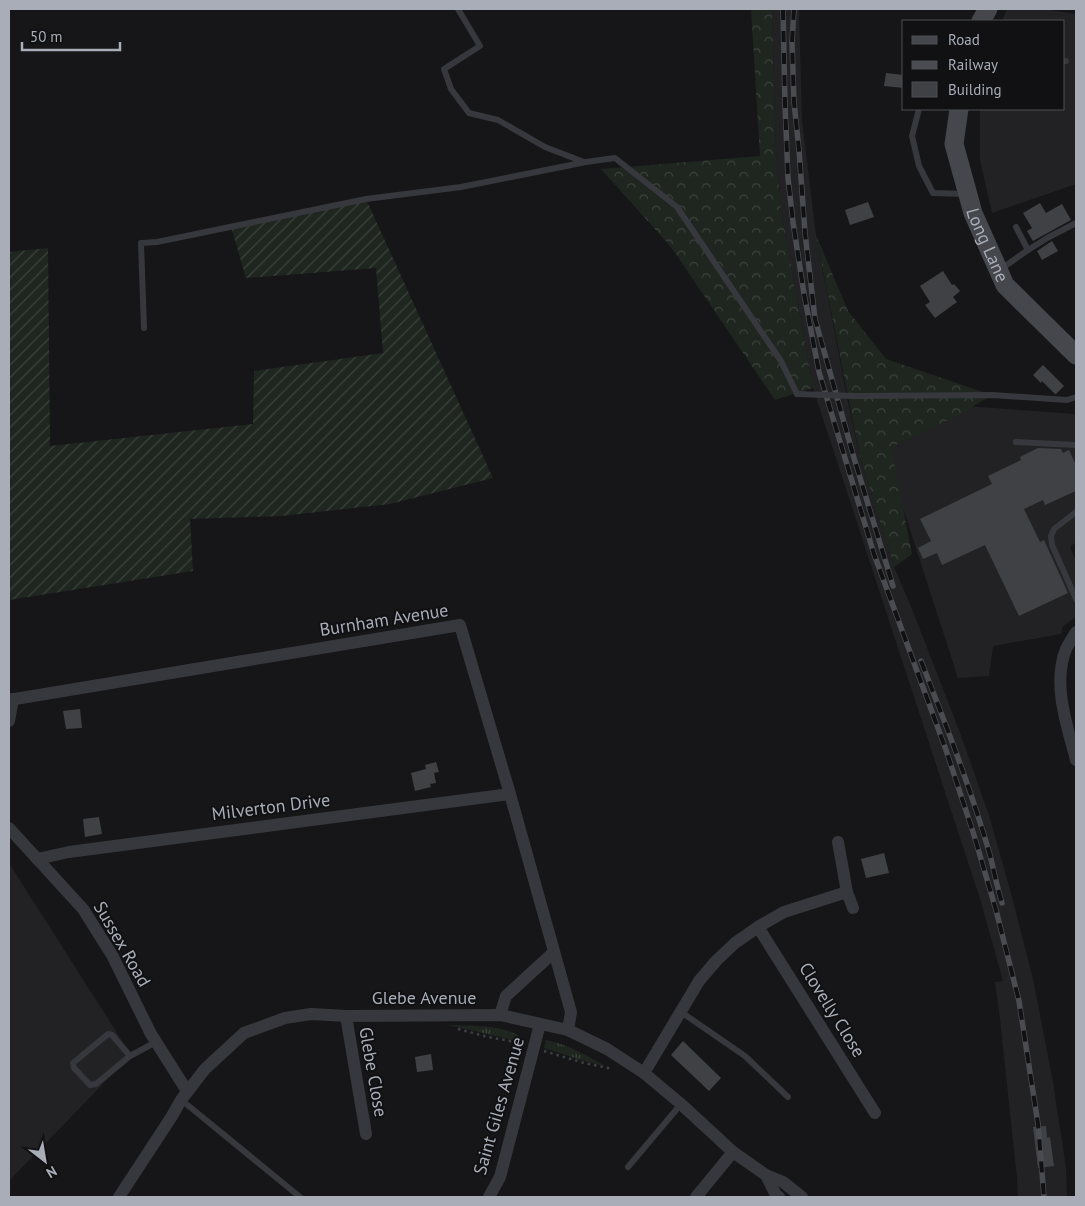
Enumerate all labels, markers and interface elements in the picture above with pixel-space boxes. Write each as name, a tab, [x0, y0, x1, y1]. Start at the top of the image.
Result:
scale bar	[22, 20, 120, 52]
legend	[902, 20, 1065, 110]
text: 50 m	[30, 27, 63, 46]
text: Road	[948, 30, 980, 49]
text: Railway	[948, 55, 998, 74]
text: Building	[948, 80, 1002, 99]
street label: Long Lane	[961, 205, 1014, 286]
street label: Burnham Avenue	[318, 598, 450, 641]
street label: Milverton Drive	[210, 788, 331, 825]
street label: Sussex Road	[89, 897, 156, 991]
street label: Clovelly Close	[794, 958, 871, 1061]
street label: Glebe Avenue	[372, 986, 476, 1009]
street label: Glebe Close	[354, 1025, 393, 1119]
street label: Saint Giles Avenue	[468, 1034, 529, 1177]
north arrow	[20, 1136, 70, 1186]
text: N	[43, 1162, 60, 1182]

